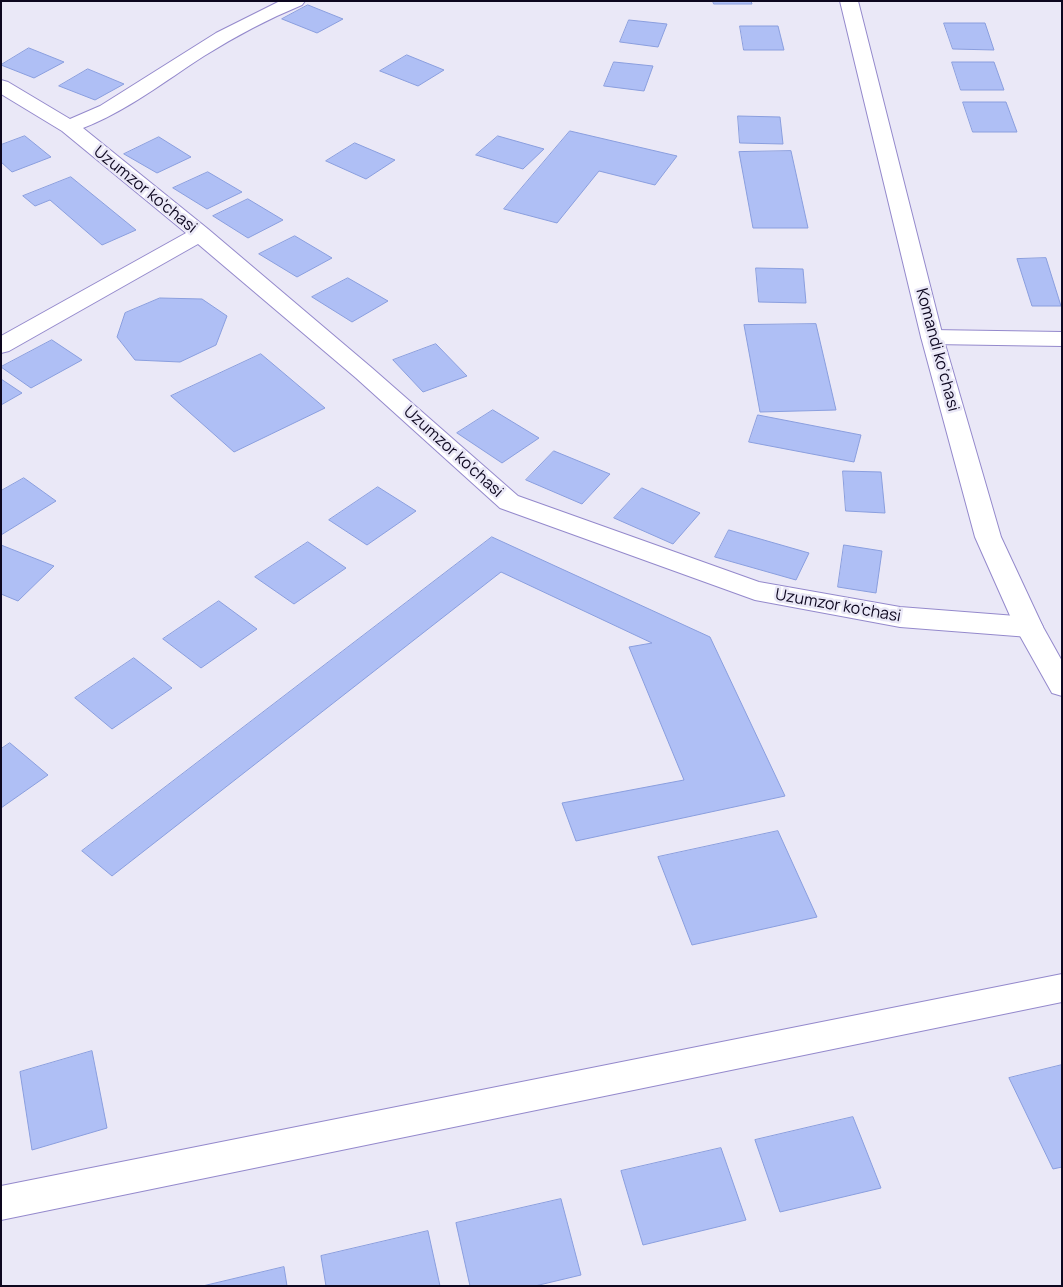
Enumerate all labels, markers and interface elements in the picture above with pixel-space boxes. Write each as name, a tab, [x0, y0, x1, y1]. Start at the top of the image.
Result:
street label: Uzumzor ko'chasi	[89, 142, 201, 238]
street label: Komandi ko‘chasi	[911, 286, 963, 414]
street label: Uzumzor ko'chasi	[399, 402, 507, 502]
street label: Uzumzor ko'chasi	[774, 585, 902, 627]

